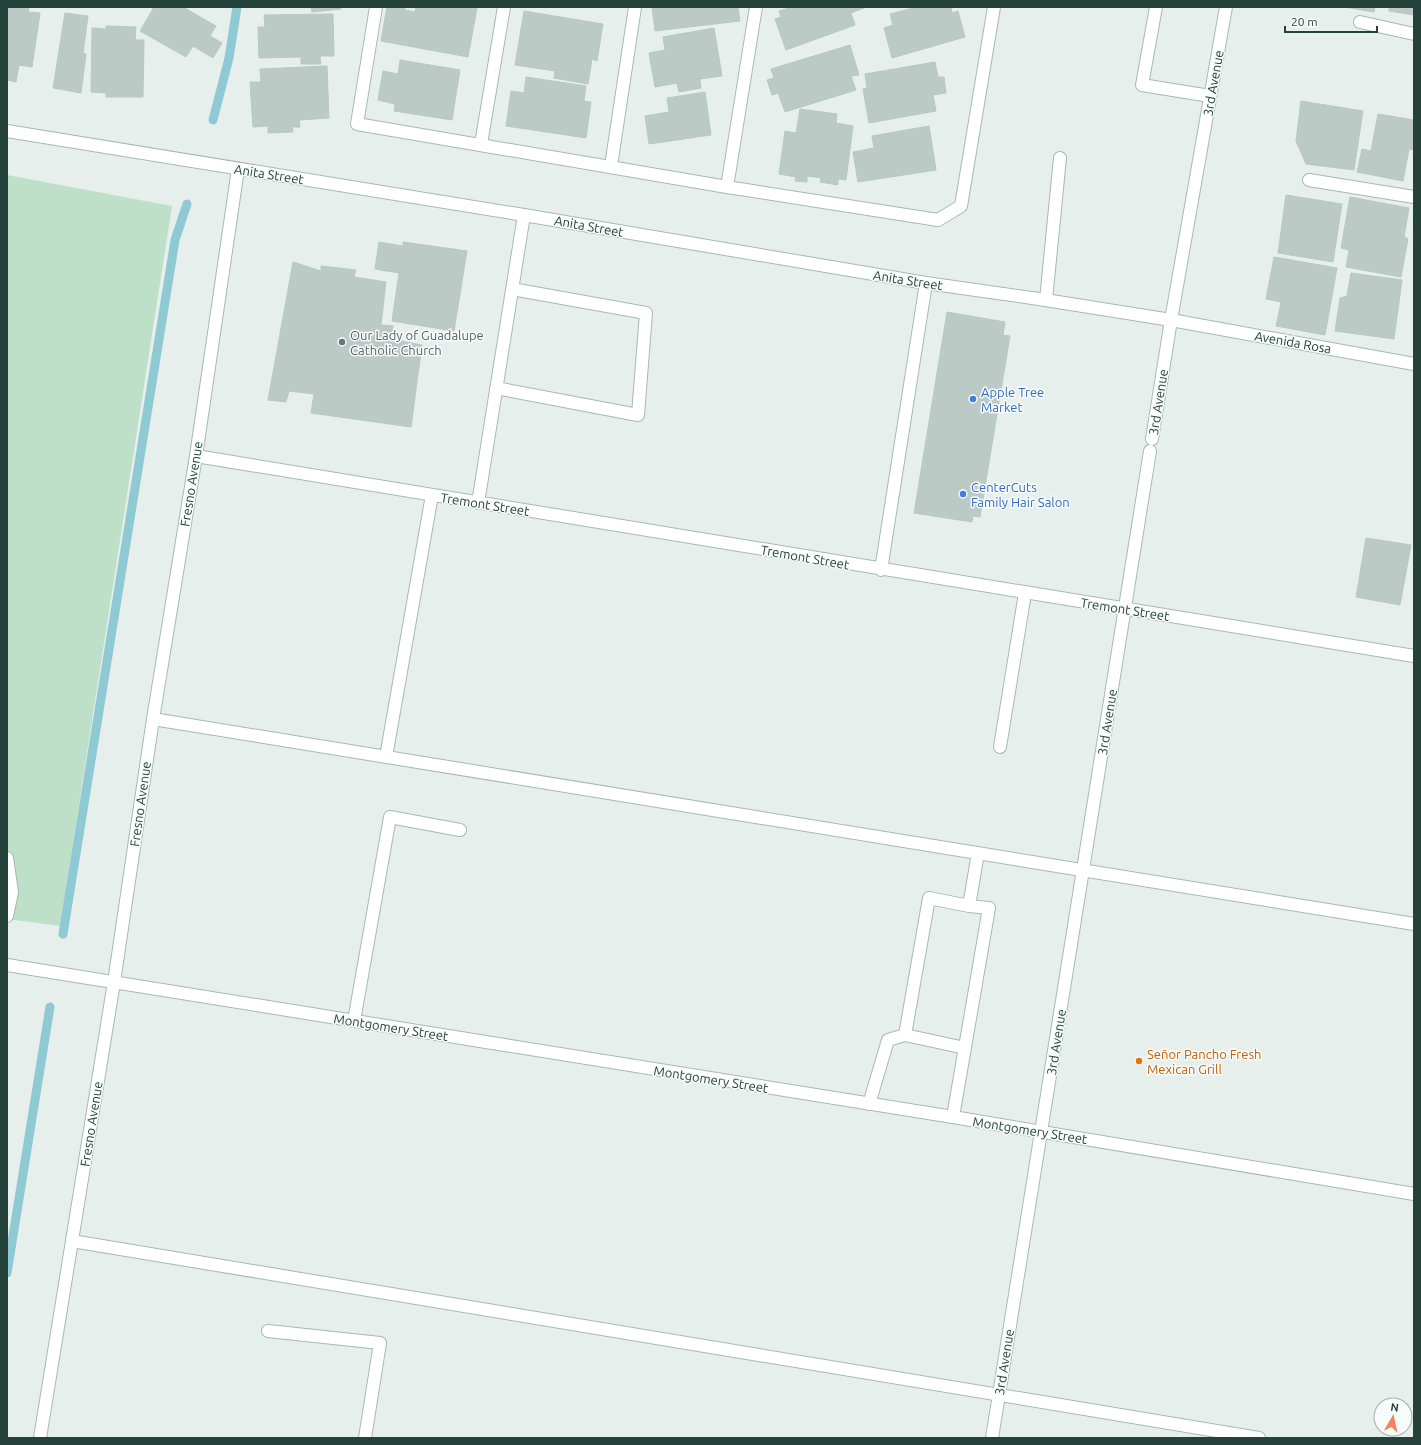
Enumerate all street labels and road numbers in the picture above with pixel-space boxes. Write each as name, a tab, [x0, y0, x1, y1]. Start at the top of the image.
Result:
street label: 3rd Avenue	[1200, 49, 1226, 117]
street label: Anita Street	[233, 162, 305, 186]
street label: Anita Street	[553, 213, 625, 239]
street label: Anita Street	[872, 268, 944, 292]
street label: Avenida Rosa	[1254, 328, 1332, 356]
street label: 3rd Avenue	[1146, 368, 1170, 436]
street label: Fresno Avenue	[177, 440, 205, 528]
street label: Tremont Street	[440, 490, 530, 518]
street label: Tremont Street	[760, 542, 850, 572]
street label: Tremont Street	[1080, 595, 1170, 623]
street label: 3rd Avenue	[1095, 688, 1119, 756]
street label: Fresno Avenue	[127, 760, 153, 848]
street label: 3rd Avenue	[1044, 1008, 1068, 1076]
street label: Montgomery Street	[333, 1011, 449, 1043]
street label: Montgomery Street	[653, 1063, 769, 1095]
street label: Fresno Avenue	[77, 1080, 105, 1168]
street label: Montgomery Street	[972, 1114, 1088, 1146]
street label: 3rd Avenue	[992, 1328, 1016, 1396]

